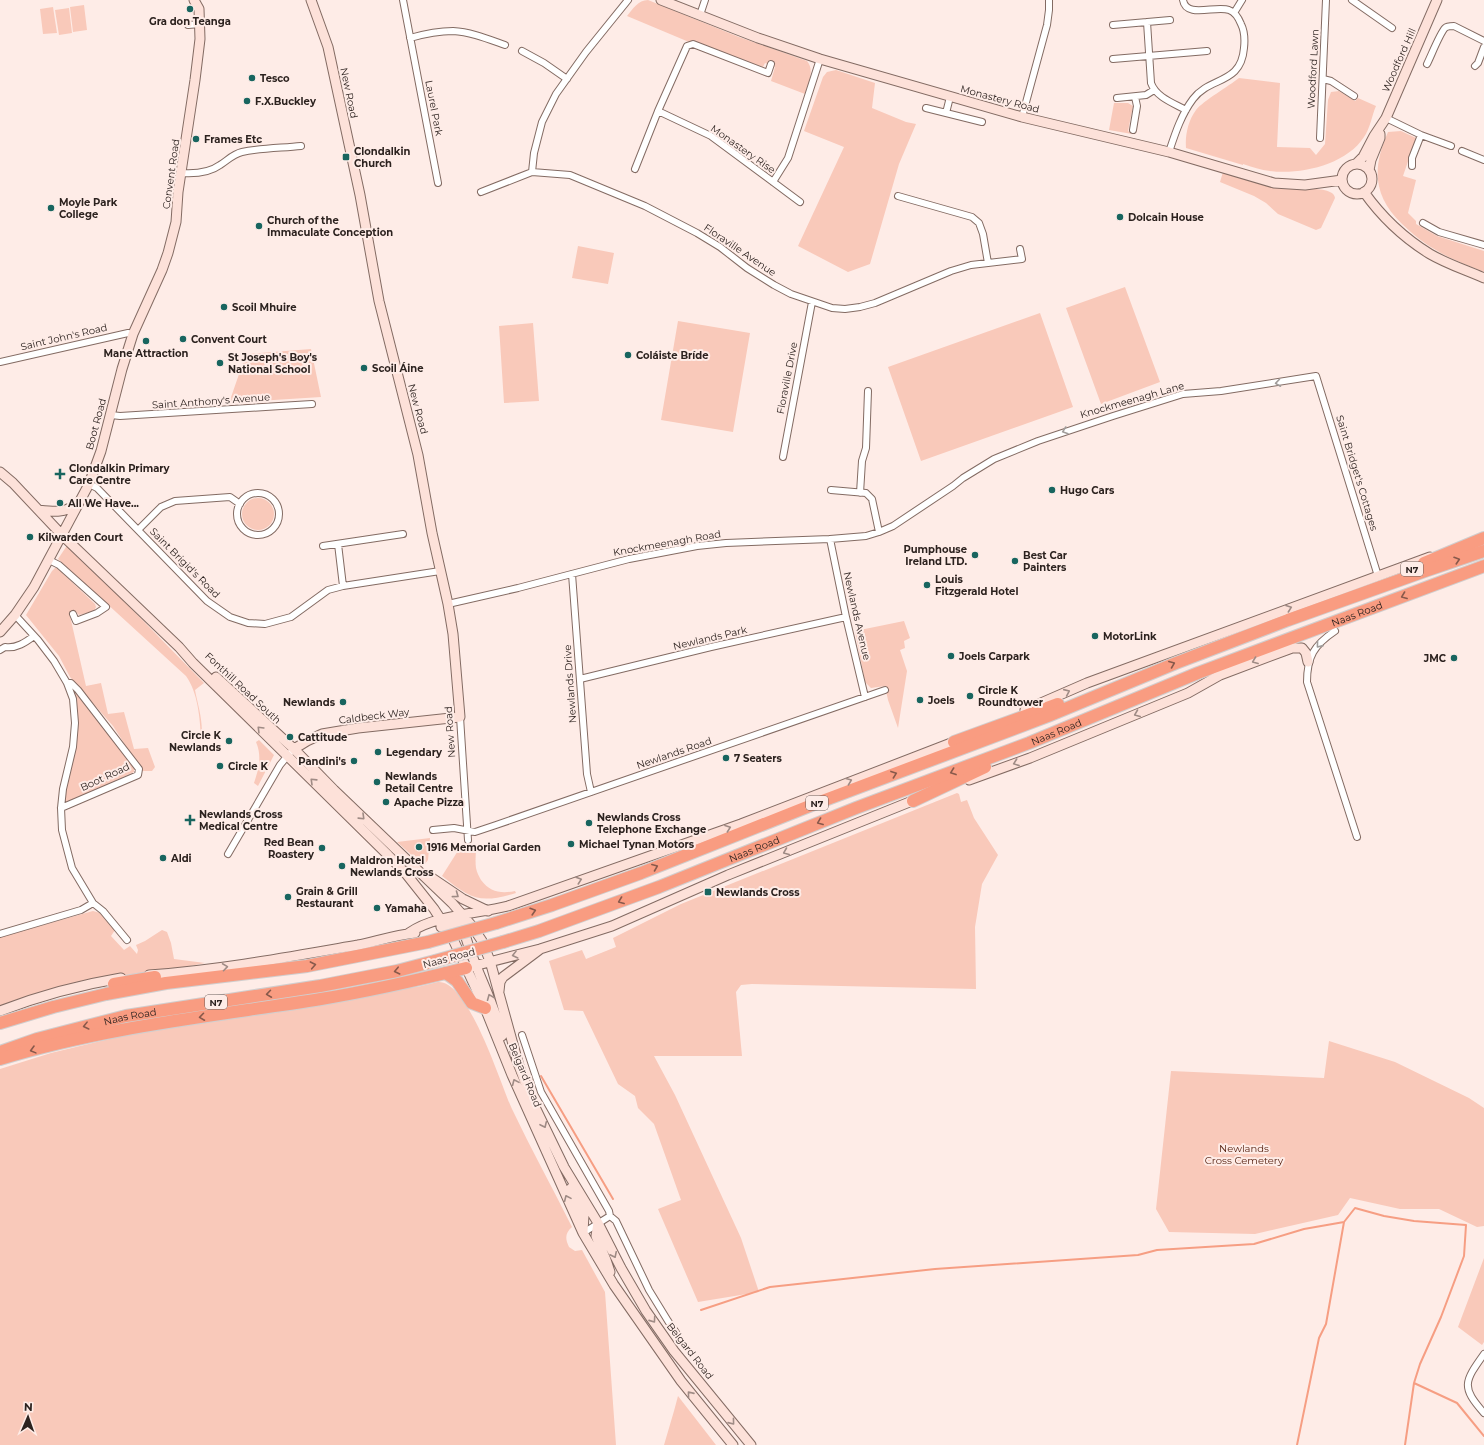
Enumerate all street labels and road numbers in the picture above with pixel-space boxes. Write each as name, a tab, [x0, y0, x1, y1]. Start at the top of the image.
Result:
street label: Woodford Hill	[1379, 26, 1419, 94]
street label: Woodford Lawn	[1304, 29, 1322, 109]
street label: New Road	[337, 66, 361, 120]
street label: Laurel Park	[422, 79, 446, 137]
street label: Monastery Road	[959, 82, 1041, 116]
street label: Monastery Rise	[708, 122, 778, 176]
street label: Convent Road	[160, 138, 182, 210]
street label: Floraville Avenue	[701, 221, 779, 279]
street label: Saint John's Road	[19, 321, 109, 353]
street label: Floraville Drive	[774, 341, 800, 415]
street label: Knockmeenagh Lane	[1078, 379, 1186, 421]
street label: New Road	[405, 382, 431, 436]
street label: Saint Anthony's Avenue	[151, 390, 271, 412]
street label: Boot Road	[83, 397, 109, 451]
street label: Saint Bridget's Cottages	[1333, 414, 1381, 532]
street label: Saint Brigid's Road	[147, 525, 223, 601]
street label: Knockmeenagh Road	[612, 527, 722, 559]
road number: N7	[1401, 562, 1423, 576]
street label: Newlands Avenue	[841, 571, 873, 661]
street label: Naas Road	[1329, 598, 1384, 629]
street label: Newlands Park	[672, 623, 748, 653]
street label: Newlands Drive	[561, 644, 579, 724]
street label: Fonthill Road South	[202, 649, 284, 727]
street label: Caldbeck Way	[338, 705, 411, 727]
street label: New Road	[442, 706, 458, 758]
street label: Naas Road	[1029, 715, 1084, 748]
street label: Newlands Road	[635, 734, 713, 772]
street label: Boot Road	[78, 760, 132, 794]
road number: N7	[806, 796, 828, 810]
street label: Naas Road	[727, 833, 781, 865]
street label: Naas Road	[421, 945, 477, 971]
road number: N7	[205, 995, 227, 1009]
street label: Naas Road	[102, 1005, 157, 1028]
street label: Belgard Road	[506, 1041, 544, 1109]
street label: Belgard Road	[664, 1320, 716, 1382]

